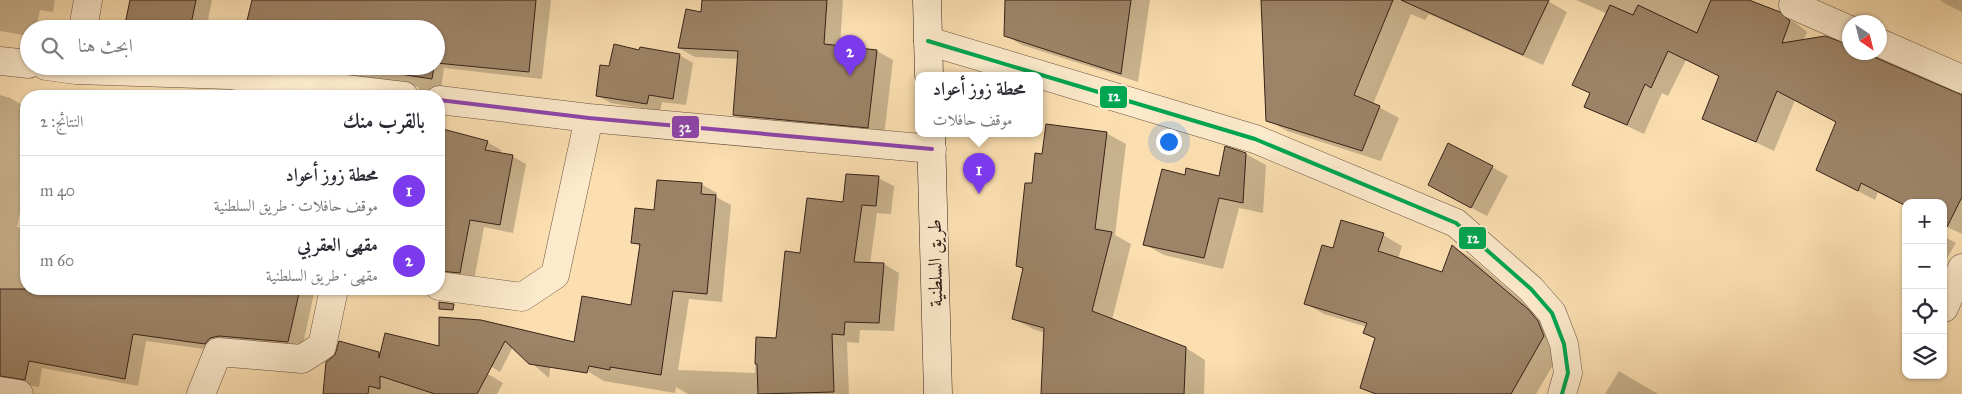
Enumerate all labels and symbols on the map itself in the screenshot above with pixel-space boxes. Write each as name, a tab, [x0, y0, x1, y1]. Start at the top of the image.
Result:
north arrow	[1842, 15, 1887, 60]
pin: 2	[834, 35, 866, 76]
line badge: 12	[1099, 85, 1128, 109]
text: 12	[1108, 88, 1121, 105]
line badge: 32	[671, 115, 700, 139]
text: 32	[679, 119, 692, 137]
your location	[1156, 129, 1182, 155]
pin: 1	[963, 153, 995, 194]
street label: طريق السلطنية	[923, 219, 948, 307]
line badge: 12	[1458, 226, 1487, 250]
text: 12	[1467, 230, 1480, 247]

